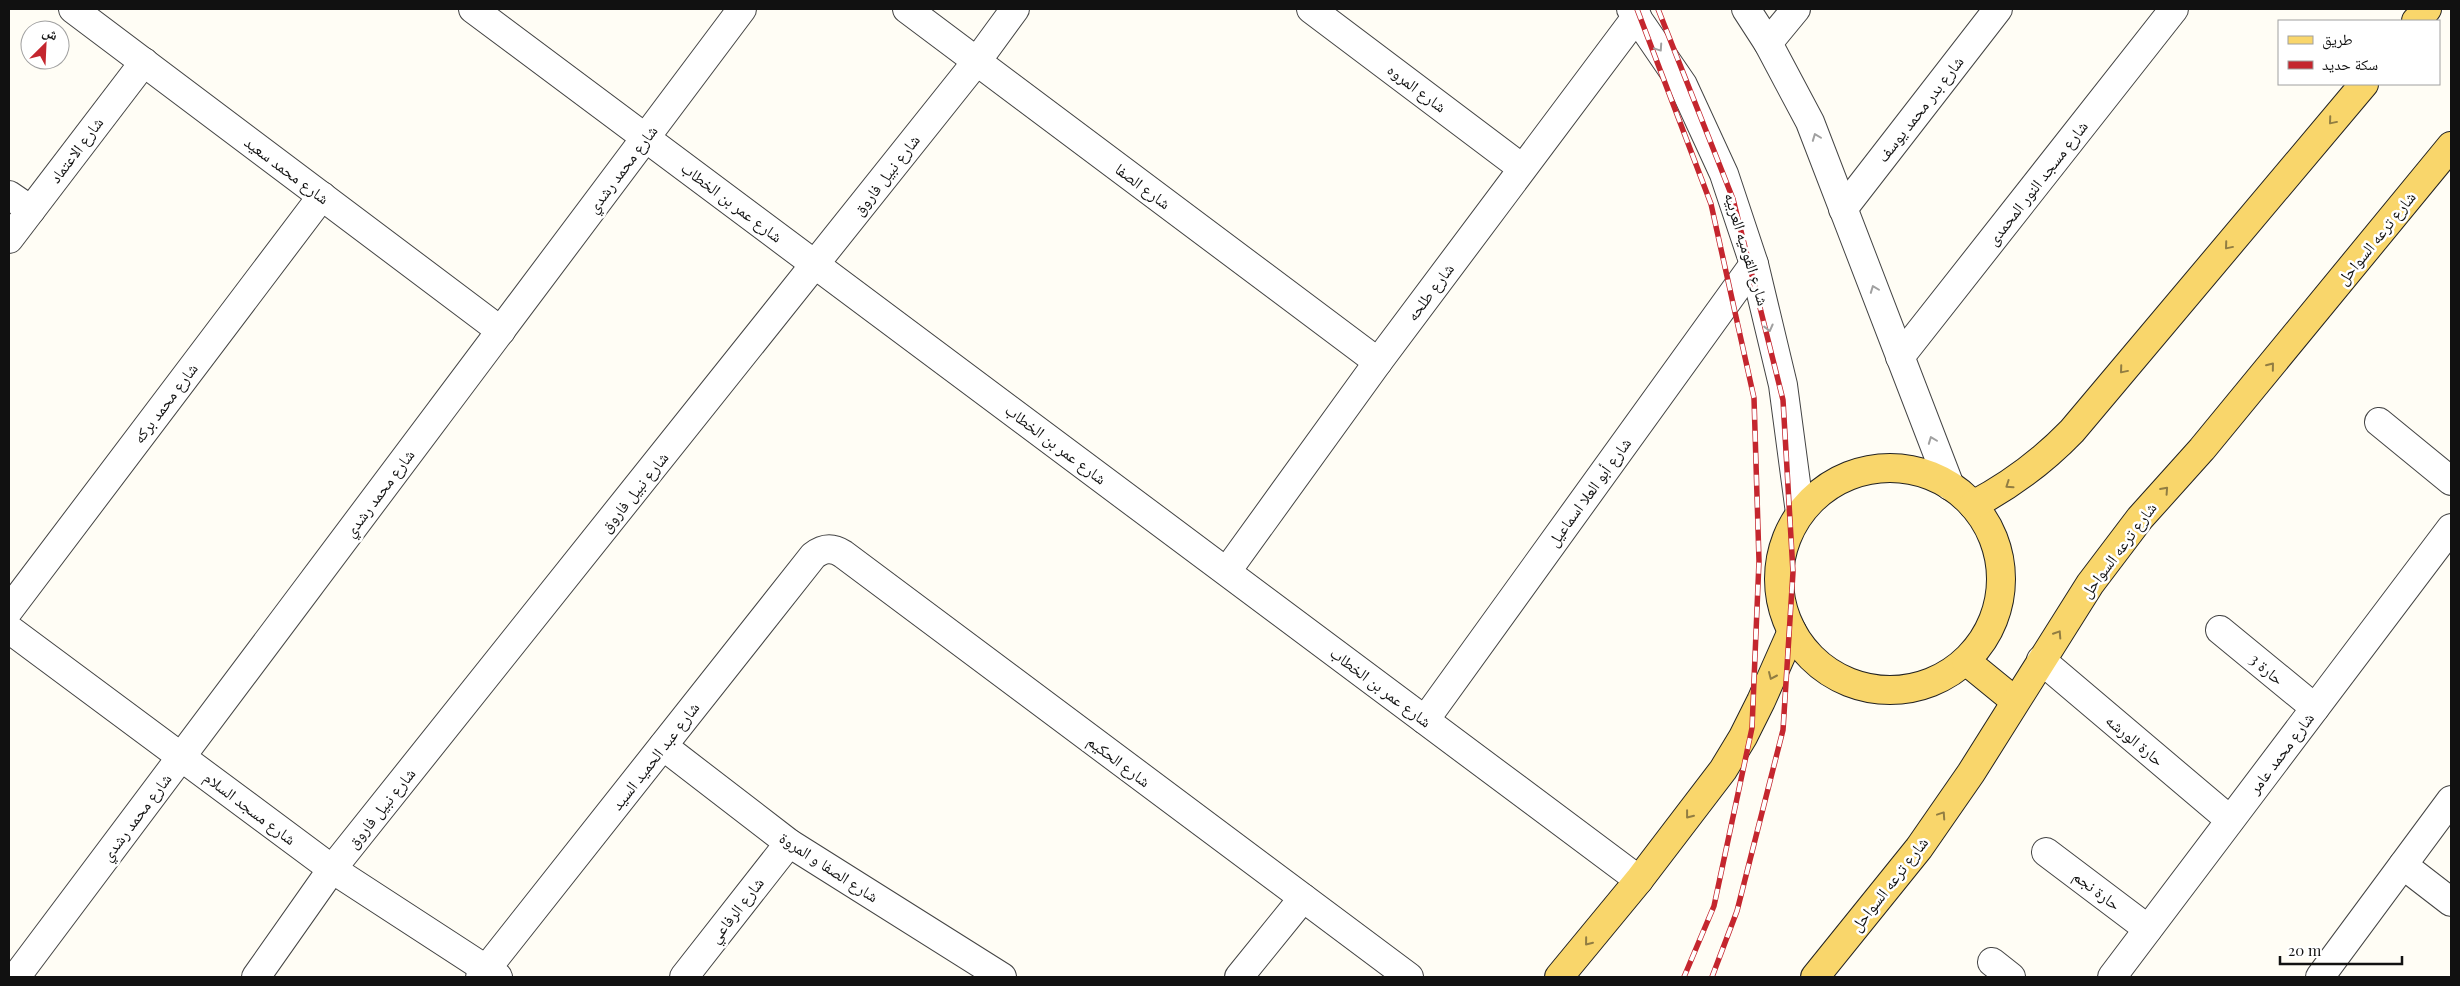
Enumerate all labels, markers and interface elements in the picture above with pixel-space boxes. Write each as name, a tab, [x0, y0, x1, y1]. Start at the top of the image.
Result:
north arrow	[20, 20, 70, 70]
legend	[2278, 20, 2440, 85]
text: ش	[40, 21, 61, 44]
text: طريق	[2322, 29, 2353, 50]
one-way arrow	[1653, 43, 1662, 52]
street label: شارع بدر محمد يوسف	[1872, 51, 1968, 167]
text: سكة حديد	[2322, 54, 2378, 74]
street label: شارع المروه	[1383, 59, 1451, 117]
street label: شارع الاعتماد	[44, 112, 108, 188]
one-way arrow	[2330, 115, 2338, 124]
street label: شارع مسجد النور المحمدى	[1981, 116, 2093, 250]
street label: شارع محمد رشدي	[582, 121, 664, 219]
street label: شارع نبيل فاروق	[847, 130, 925, 220]
street label: شارع محمد سعيد	[240, 131, 334, 209]
one-way arrow	[1812, 133, 1822, 142]
street label: شارع عمر بن الخطاب	[677, 157, 787, 247]
street label: شارع الصفا	[1111, 158, 1175, 214]
street label: شارع ترعه السواحل	[2331, 187, 2421, 289]
street label: شارع القوميه العربيه	[1719, 190, 1775, 308]
one-way arrow	[2225, 240, 2234, 249]
street label: شارع طلحه	[1401, 259, 1459, 325]
one-way arrow	[1869, 285, 1880, 294]
one-way arrow	[1763, 323, 1774, 332]
street label: شارع محمد بركه	[128, 358, 202, 448]
one-way arrow	[2265, 363, 2273, 372]
one-way arrow	[2121, 364, 2129, 373]
street label: شارع عمر بن الخطاب	[1001, 399, 1111, 489]
street label: شارع أبو العلا اسماعيل	[1542, 433, 1636, 551]
one-way arrow	[1928, 436, 1939, 445]
street label: شارع محمد رشدي	[339, 445, 421, 543]
street label: شارع نبيل فاروق	[595, 447, 673, 537]
one-way arrow	[2006, 478, 2015, 488]
one-way arrow	[2160, 486, 2169, 495]
street label: شارع ترعه السواحل	[2075, 498, 2161, 602]
one-way arrow	[2052, 630, 2061, 639]
street label: شارع عمر بن الخطاب	[1326, 642, 1436, 732]
street label: حارة 3	[2246, 648, 2289, 689]
one-way arrow	[1768, 671, 1779, 680]
street label: شارع عبد الحميد السيد	[606, 697, 704, 815]
street label: شارع محمد عامر	[2243, 708, 2319, 799]
street label: حارة الورشه	[2102, 709, 2169, 770]
street label: شارع الحكيم	[1083, 730, 1155, 792]
street label: شارع نبيل فاروق	[342, 763, 420, 853]
street label: شارع مسجد السلام	[199, 766, 301, 850]
street label: شارع محمد رشدي	[96, 769, 178, 867]
one-way arrow	[1686, 809, 1695, 819]
one-way arrow	[1936, 811, 1945, 820]
street label: شارع الصفا و المروة	[775, 827, 883, 907]
street label: شارع ترعه السواحل	[1845, 832, 1933, 936]
street label: حارة نجم	[2069, 865, 2125, 915]
street label: شارع الرفاعي	[703, 873, 770, 949]
scale bar	[2280, 934, 2402, 966]
one-way arrow	[1586, 936, 1594, 945]
text: 20 m	[2288, 940, 2322, 960]

